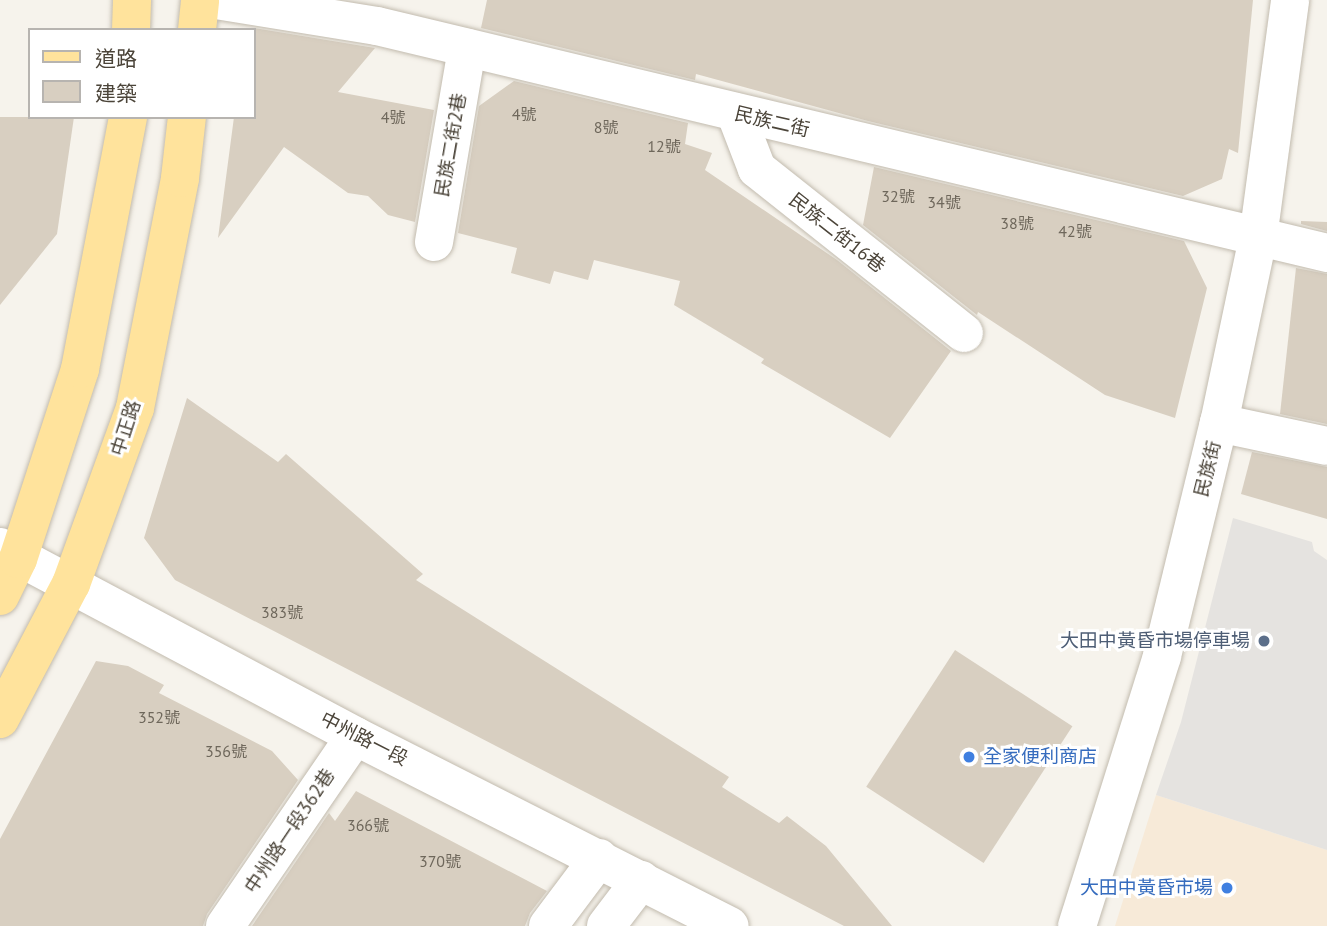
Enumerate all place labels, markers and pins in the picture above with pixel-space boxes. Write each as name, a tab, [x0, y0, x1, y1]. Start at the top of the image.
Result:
place label: 大田中黃昏市場停車場	[1060, 630, 1250, 652]
marker: 大田中黃昏市場停車場	[1256, 633, 1272, 649]
place label: 全家便利商店	[983, 746, 1097, 768]
marker: 全家便利商店	[961, 749, 977, 765]
place label: 大田中黃昏市場	[1080, 877, 1213, 899]
marker: 大田中黃昏市場	[1219, 880, 1235, 896]

